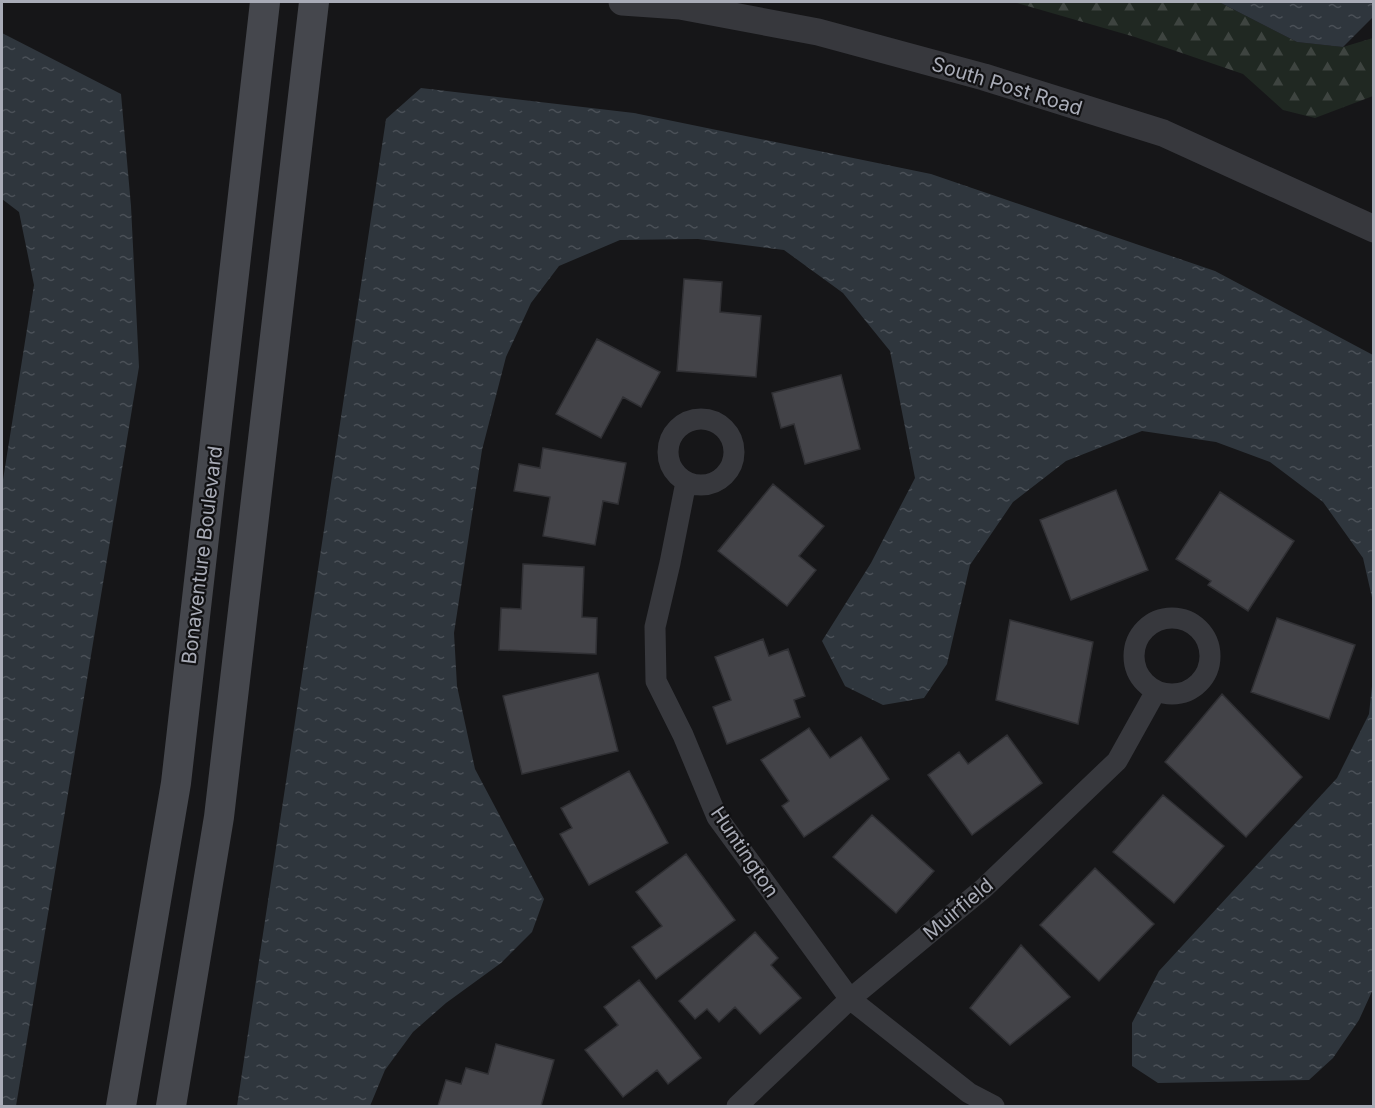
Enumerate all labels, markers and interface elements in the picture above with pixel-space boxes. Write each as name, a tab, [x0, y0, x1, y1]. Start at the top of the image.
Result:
street label: South Post Road	[929, 52, 1085, 120]
street label: Bonaventure Boulevard	[177, 444, 227, 666]
street label: Huntington	[706, 802, 784, 902]
street label: Muirfield	[918, 873, 998, 945]

